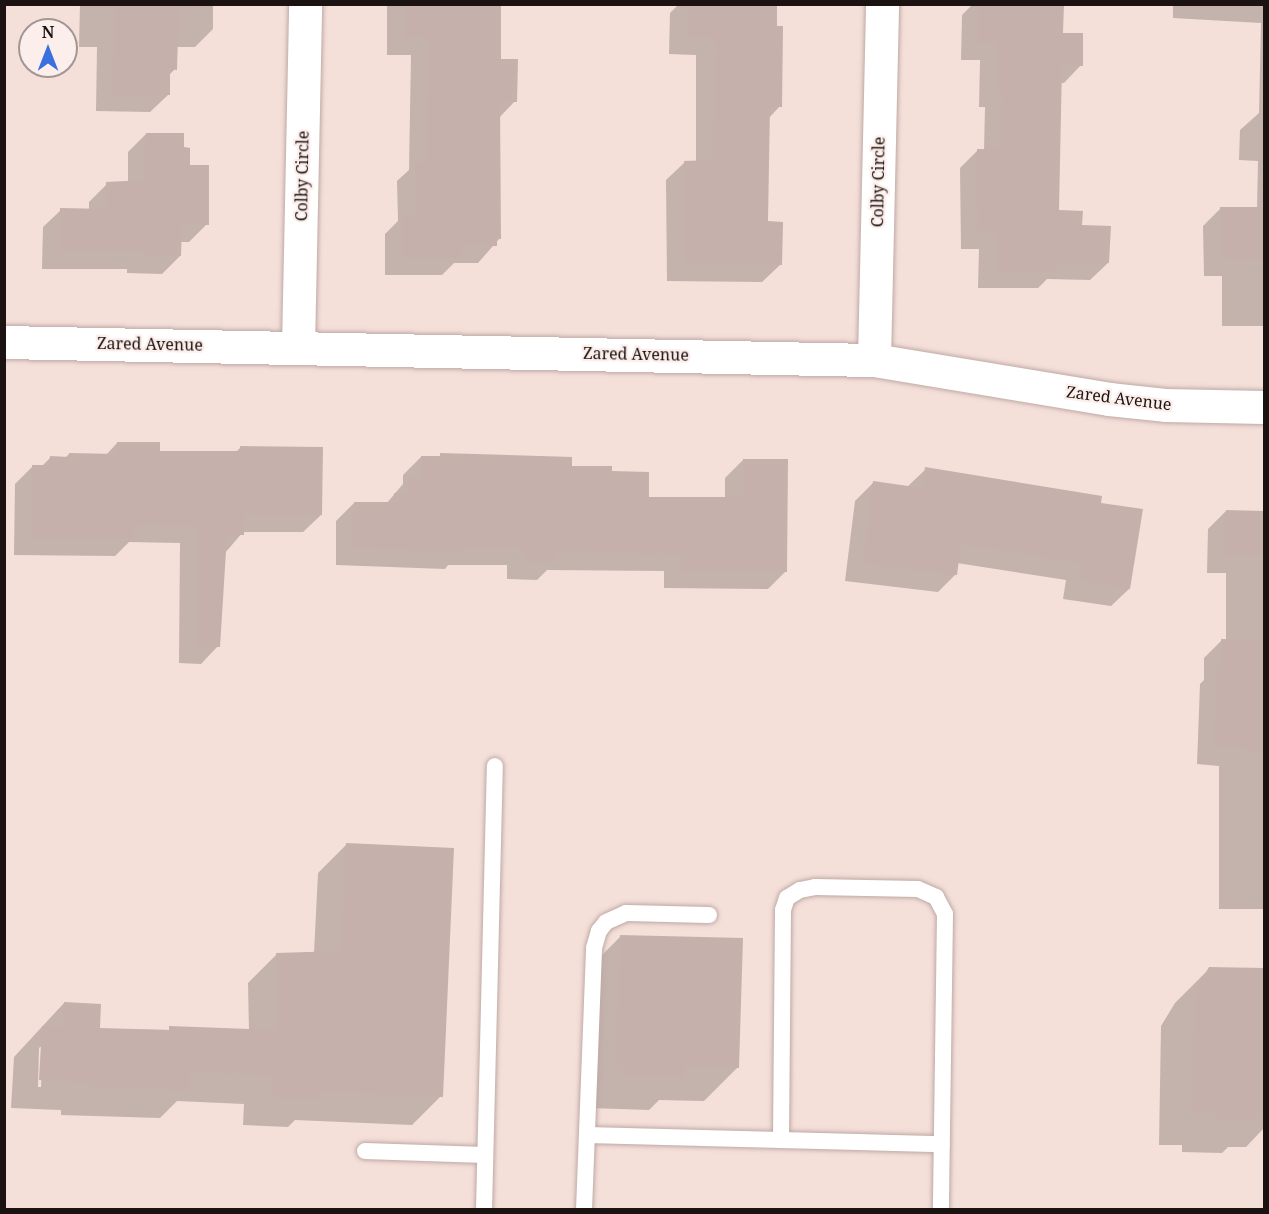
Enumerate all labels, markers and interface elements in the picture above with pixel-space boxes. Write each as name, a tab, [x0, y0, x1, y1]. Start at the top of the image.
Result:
north arrow	[18, 18, 78, 78]
text: N	[42, 21, 54, 43]
street label: Colby Circle	[292, 131, 312, 221]
street label: Colby Circle	[868, 137, 888, 227]
street label: Zared Avenue	[97, 333, 203, 355]
street label: Zared Avenue	[583, 343, 689, 365]
street label: Zared Avenue	[1065, 382, 1173, 414]

